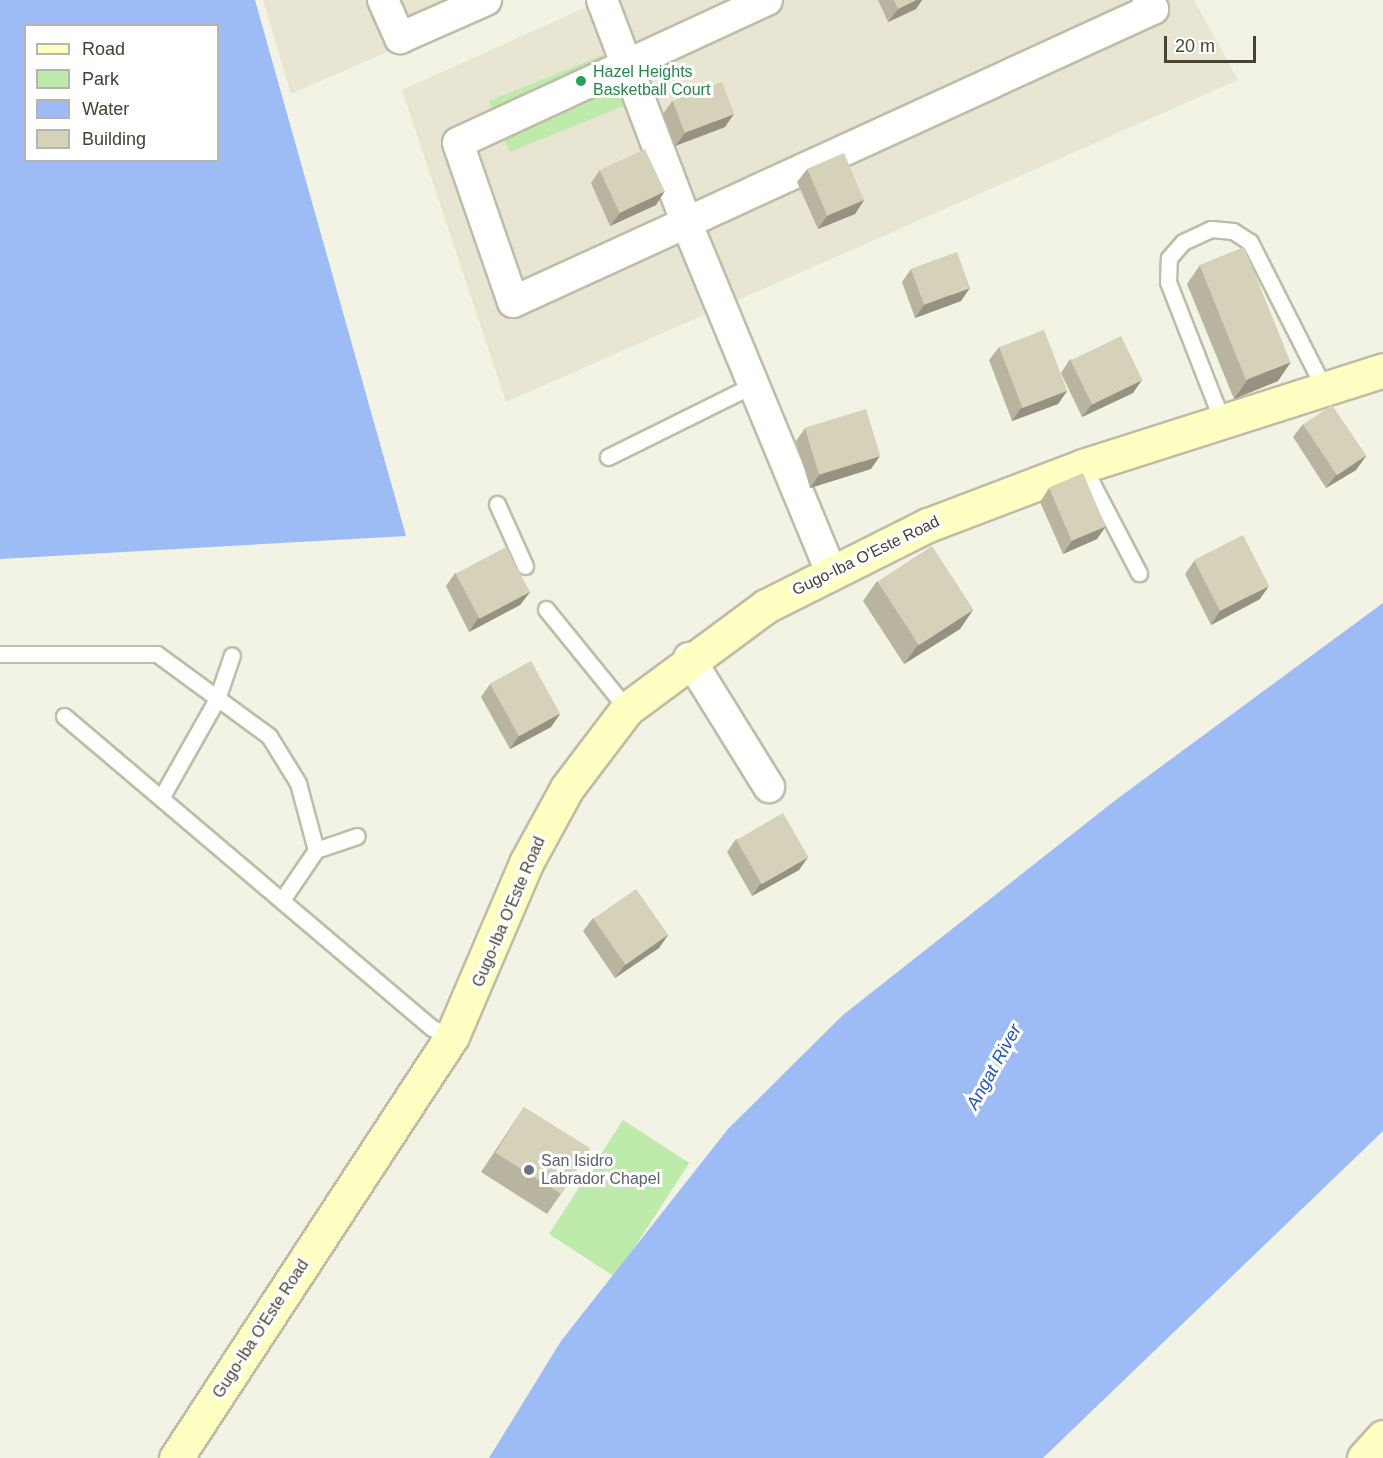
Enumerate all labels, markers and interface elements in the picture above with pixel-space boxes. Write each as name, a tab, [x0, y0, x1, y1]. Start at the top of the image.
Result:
legend	[24, 24, 219, 162]
scale bar	[1167, 24, 1258, 62]
text: 20 m	[1175, 36, 1215, 56]
text: Road	[82, 39, 125, 59]
place label: Hazel Heights Basketball Court	[593, 62, 710, 100]
text: Park	[82, 69, 119, 89]
marker: Hazel Heights Basketball Court	[574, 74, 588, 88]
text: Water	[82, 99, 129, 119]
text: Building	[82, 129, 146, 149]
street label: Gugo-Iba O'Este Road	[789, 512, 943, 600]
street label: Gugo-Iba O'Este Road	[469, 834, 549, 990]
water label: Angat River	[962, 1021, 1026, 1113]
place label: San Isidro Labrador Chapel	[541, 1151, 660, 1189]
marker: San Isidro Labrador Chapel	[522, 1163, 536, 1177]
street label: Gugo-Iba O'Este Road	[209, 1256, 313, 1402]

